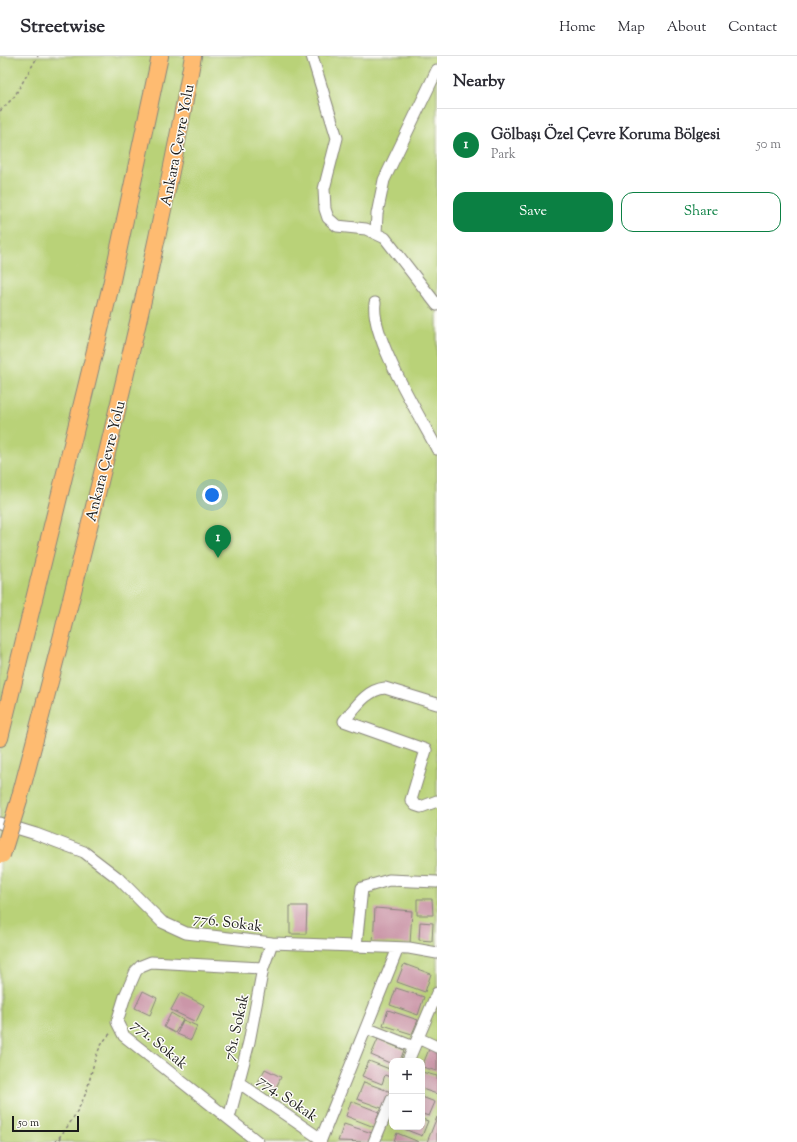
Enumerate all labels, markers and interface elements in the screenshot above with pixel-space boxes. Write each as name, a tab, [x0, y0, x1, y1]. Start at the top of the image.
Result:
text: Streetwise	[20, 14, 105, 41]
text: Home	[559, 18, 596, 38]
text: Map	[618, 18, 645, 38]
text: About	[667, 18, 706, 38]
text: Contact	[728, 18, 777, 38]
text: Nearby	[453, 70, 505, 94]
street label: Ankara Çevre Yolu	[156, 82, 201, 208]
text: Gölbaşı Özel Çevre Koruma Bölgesi	[491, 125, 720, 146]
text: 1	[464, 136, 468, 154]
text: 50 m	[756, 136, 781, 154]
text: Park	[491, 146, 516, 164]
button: Save	[453, 192, 613, 232]
button: Share	[621, 192, 781, 232]
street label: Ankara Çevre Yolu	[81, 398, 132, 524]
your location	[202, 485, 222, 505]
pin: 1	[205, 525, 231, 558]
street label: 776. Sokak	[192, 909, 264, 938]
street label: 781. Sokak	[220, 992, 255, 1063]
street label: 771. Sokak	[126, 1015, 192, 1075]
map controls	[389, 1058, 425, 1130]
button: +	[389, 1058, 425, 1094]
street label: 774. Sokak	[253, 1071, 321, 1128]
button: −	[389, 1094, 425, 1130]
scale bar	[12, 1114, 79, 1133]
text: 50 m	[18, 1115, 39, 1131]

